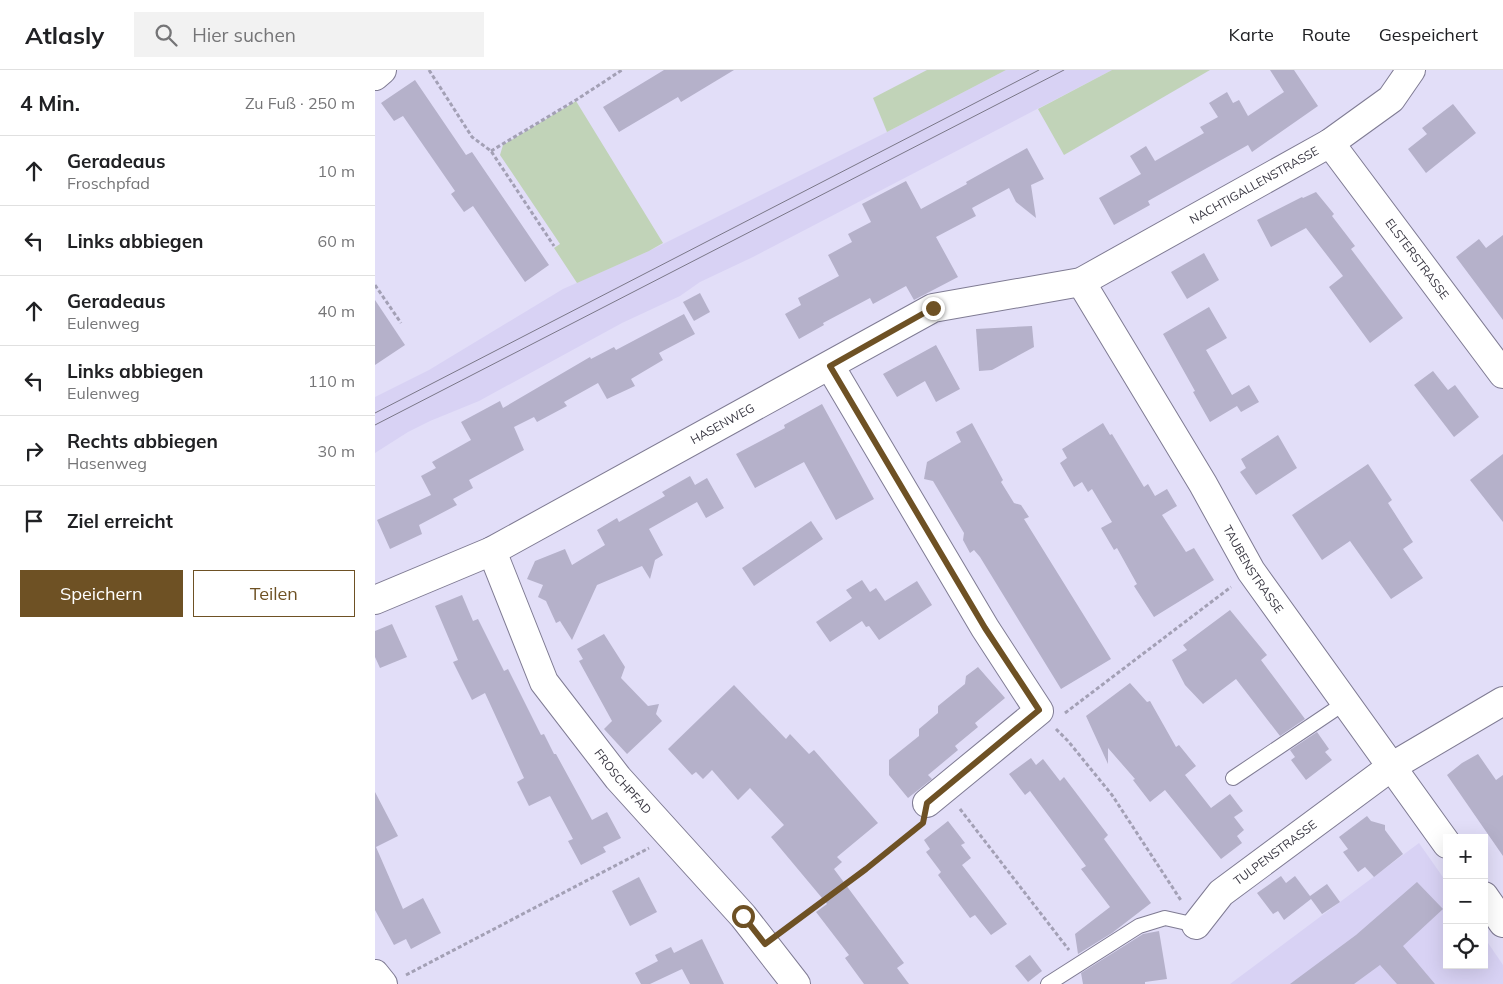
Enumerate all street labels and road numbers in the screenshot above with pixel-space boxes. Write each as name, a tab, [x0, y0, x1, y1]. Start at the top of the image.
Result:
street label: NACHTIGALLENSTRASSE	[1187, 143, 1321, 227]
street label: ELSTERSTRASSE	[1382, 216, 1452, 302]
street label: HASENWEG	[688, 400, 757, 447]
street label: TAUBENSTRASSE	[1220, 522, 1287, 616]
street label: FROSCHPFAD	[591, 746, 655, 817]
street label: TULPENSTRASSE	[1230, 817, 1319, 888]

